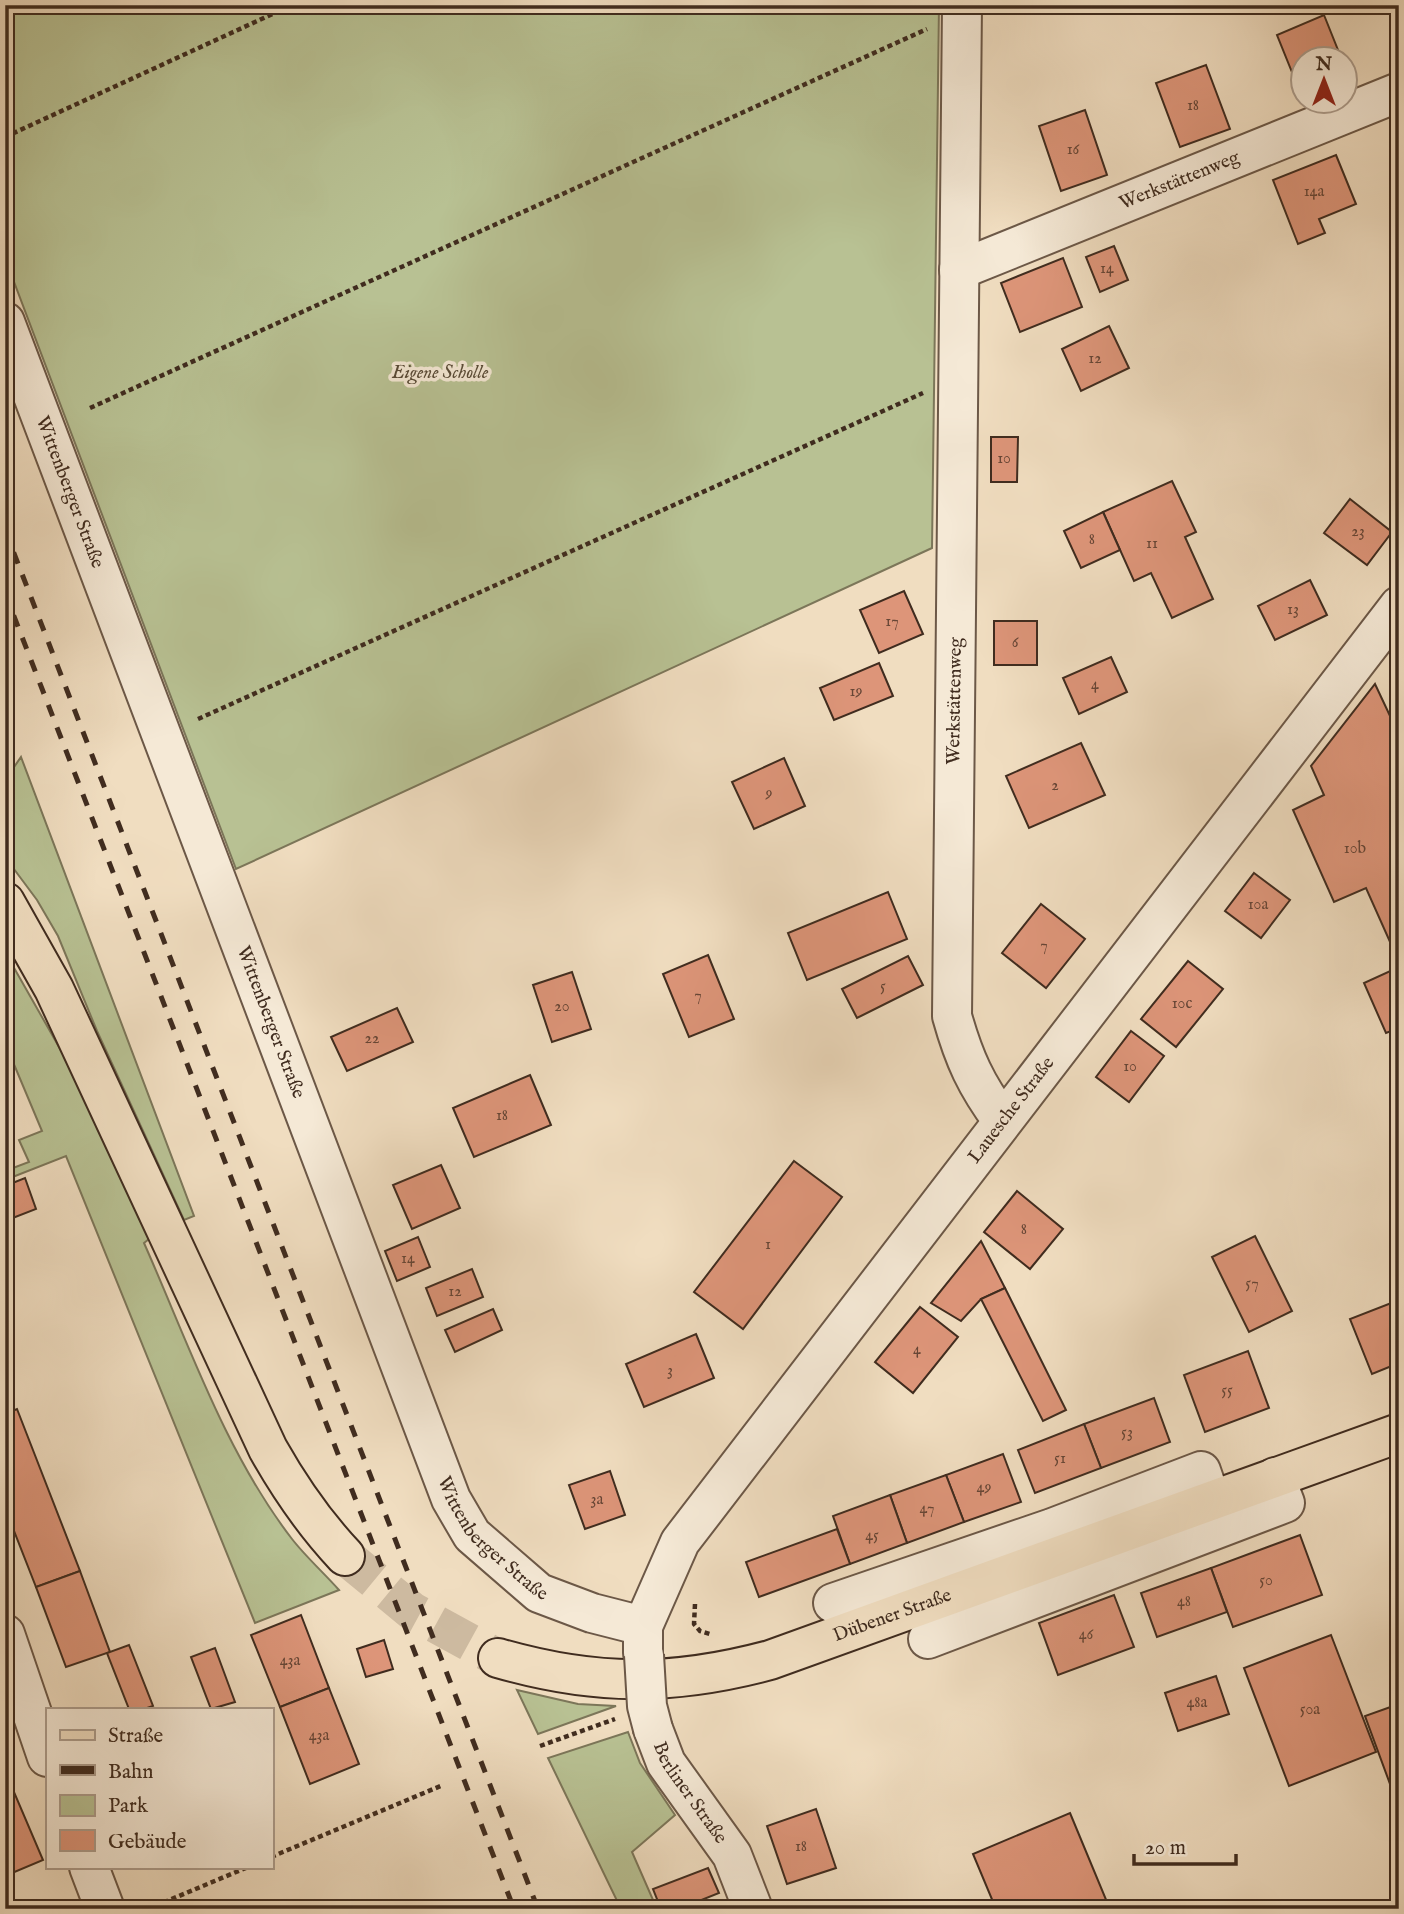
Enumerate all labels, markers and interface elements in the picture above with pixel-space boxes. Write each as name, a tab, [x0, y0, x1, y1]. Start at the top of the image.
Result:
north arrow	[1288, 46, 1358, 116]
text: N	[1315, 53, 1333, 77]
house number: 18	[1187, 96, 1199, 116]
house number: 16	[1067, 140, 1080, 160]
street label: Werkstättenweg	[1116, 145, 1244, 216]
house number: 14a	[1304, 182, 1324, 202]
house number: 14	[1100, 259, 1114, 279]
house number: 12	[1088, 349, 1102, 369]
park label: Eigene Scholle	[391, 361, 489, 385]
street label: Wittenberger Straße	[30, 413, 109, 572]
house number: 10	[997, 449, 1011, 469]
house number: 23	[1351, 522, 1365, 542]
house number: 8	[1089, 530, 1095, 550]
house number: 11	[1146, 534, 1158, 554]
house number: 13	[1287, 600, 1299, 620]
house number: 17	[885, 612, 899, 632]
house number: 6	[1012, 633, 1019, 653]
street label: Werkstättenweg	[942, 636, 968, 765]
house number: 4	[1091, 675, 1099, 695]
house number: 19	[850, 682, 862, 702]
house number: 2	[1051, 776, 1059, 796]
house number: 9	[765, 784, 773, 804]
house number: 10b	[1344, 839, 1367, 859]
house number: 10a	[1248, 895, 1268, 915]
house number: 7	[1040, 936, 1048, 956]
street label: Wittenberger Straße	[231, 943, 310, 1102]
house number: 5	[880, 977, 886, 997]
house number: 7	[694, 986, 702, 1006]
house number: 10c	[1172, 994, 1192, 1014]
house number: 20	[554, 997, 570, 1017]
house number: 22	[364, 1029, 380, 1049]
street label: Lauesche Straße	[963, 1052, 1060, 1169]
house number: 10	[1123, 1057, 1137, 1077]
house number: 18	[496, 1106, 508, 1126]
house number: 8	[1021, 1220, 1027, 1240]
house number: 1	[765, 1235, 771, 1255]
house number: 14	[401, 1249, 415, 1269]
house number: 57	[1245, 1274, 1259, 1294]
house number: 12	[448, 1282, 462, 1302]
house number: 4	[913, 1340, 921, 1360]
house number: 3	[667, 1361, 673, 1381]
house number: 55	[1221, 1381, 1233, 1401]
house number: 53	[1121, 1423, 1133, 1443]
house number: 51	[1054, 1449, 1066, 1469]
street label: Wittenberger Straße	[432, 1473, 551, 1607]
house number: 49	[977, 1478, 991, 1498]
house number: 3a	[591, 1490, 604, 1510]
house number: 47	[920, 1499, 934, 1519]
house number: 45	[865, 1526, 879, 1546]
house number: 50	[1259, 1571, 1273, 1591]
street label: Dübener Straße	[830, 1583, 955, 1648]
house number: 48	[1177, 1592, 1191, 1612]
house number: 46	[1079, 1625, 1094, 1645]
house number: 43a	[280, 1651, 300, 1671]
house number: 48a	[1186, 1693, 1208, 1713]
house number: 50a	[1300, 1700, 1320, 1720]
legend	[46, 1708, 273, 1868]
text: Straße	[108, 1723, 164, 1750]
house number: 43a	[309, 1726, 329, 1746]
street label: Berliner Straße	[647, 1738, 732, 1849]
text: Bahn	[108, 1759, 153, 1786]
text: Park	[108, 1793, 149, 1820]
scale bar	[1134, 1823, 1236, 1867]
text: Gebäude	[108, 1829, 187, 1856]
text: 20 m	[1145, 1835, 1186, 1862]
house number: 18	[795, 1837, 807, 1857]

